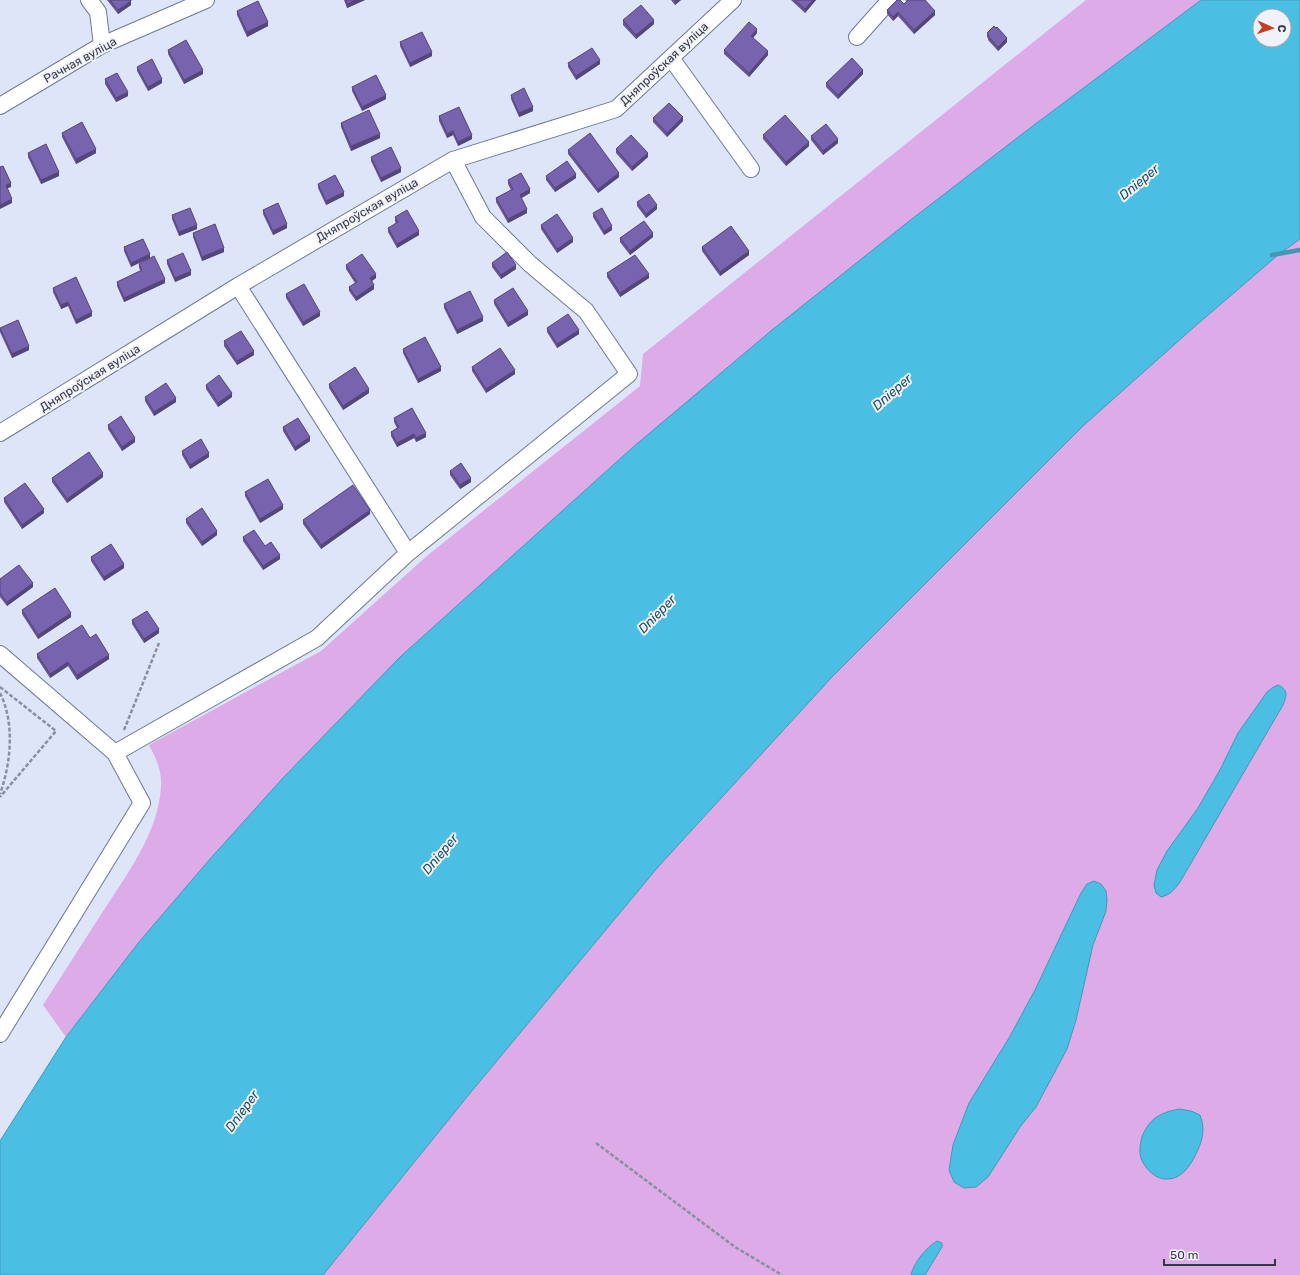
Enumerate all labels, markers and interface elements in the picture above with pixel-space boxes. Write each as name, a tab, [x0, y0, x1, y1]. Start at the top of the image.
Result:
north arrow	[1252, 8, 1292, 48]
street label: Дняпроўская вуліца	[617, 19, 711, 109]
text: С	[1275, 24, 1288, 33]
street label: Рачная вуліца	[41, 34, 119, 86]
water label: Dnieper	[1116, 160, 1163, 203]
street label: Дняпроўская вуліца	[313, 175, 421, 245]
street label: Дняпроўская вуліца	[37, 341, 143, 415]
water label: Dnieper	[869, 370, 916, 413]
water label: Dnieper	[635, 591, 679, 636]
water label: Dnieper	[419, 830, 462, 877]
water label: Dnieper	[222, 1087, 263, 1135]
scale bar	[1164, 1241, 1275, 1267]
text: 50 m	[1170, 1248, 1198, 1262]

